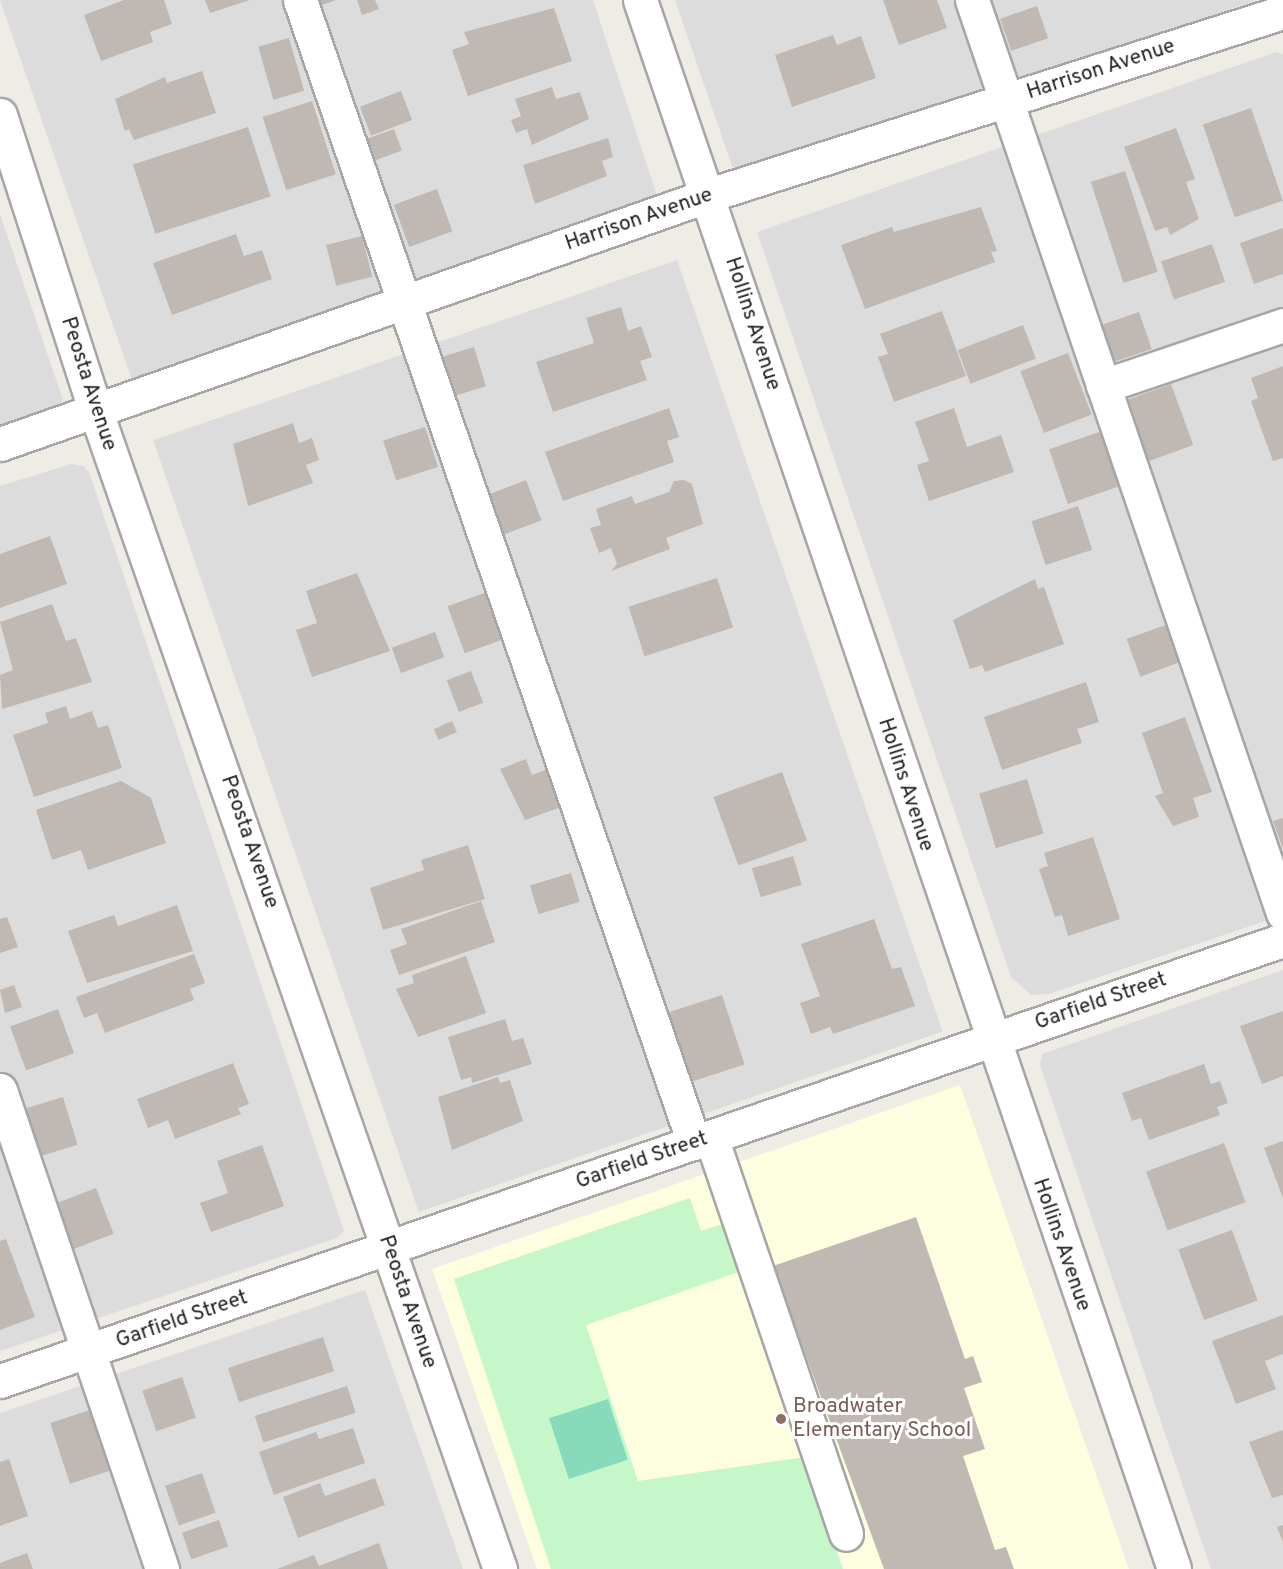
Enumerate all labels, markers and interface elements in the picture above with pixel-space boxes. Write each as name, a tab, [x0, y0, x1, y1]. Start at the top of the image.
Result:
street label: Harrison Avenue	[1023, 34, 1179, 106]
street label: Harrison Avenue	[562, 183, 716, 257]
street label: Hollins Avenue	[718, 254, 786, 394]
street label: Peosta Avenue	[54, 314, 122, 454]
street label: Hollins Avenue	[871, 715, 939, 855]
street label: Peosta Avenue	[214, 772, 284, 912]
street label: Garfield Street	[1032, 968, 1170, 1036]
street label: Garfield Street	[573, 1127, 711, 1195]
street label: Hollins Avenue	[1026, 1175, 1096, 1315]
street label: Peosta Avenue	[372, 1232, 442, 1372]
street label: Garfield Street	[113, 1286, 251, 1354]
place label: Broadwater Elementary School	[793, 1394, 971, 1444]
marker: Broadwater Elementary School	[774, 1412, 788, 1426]

